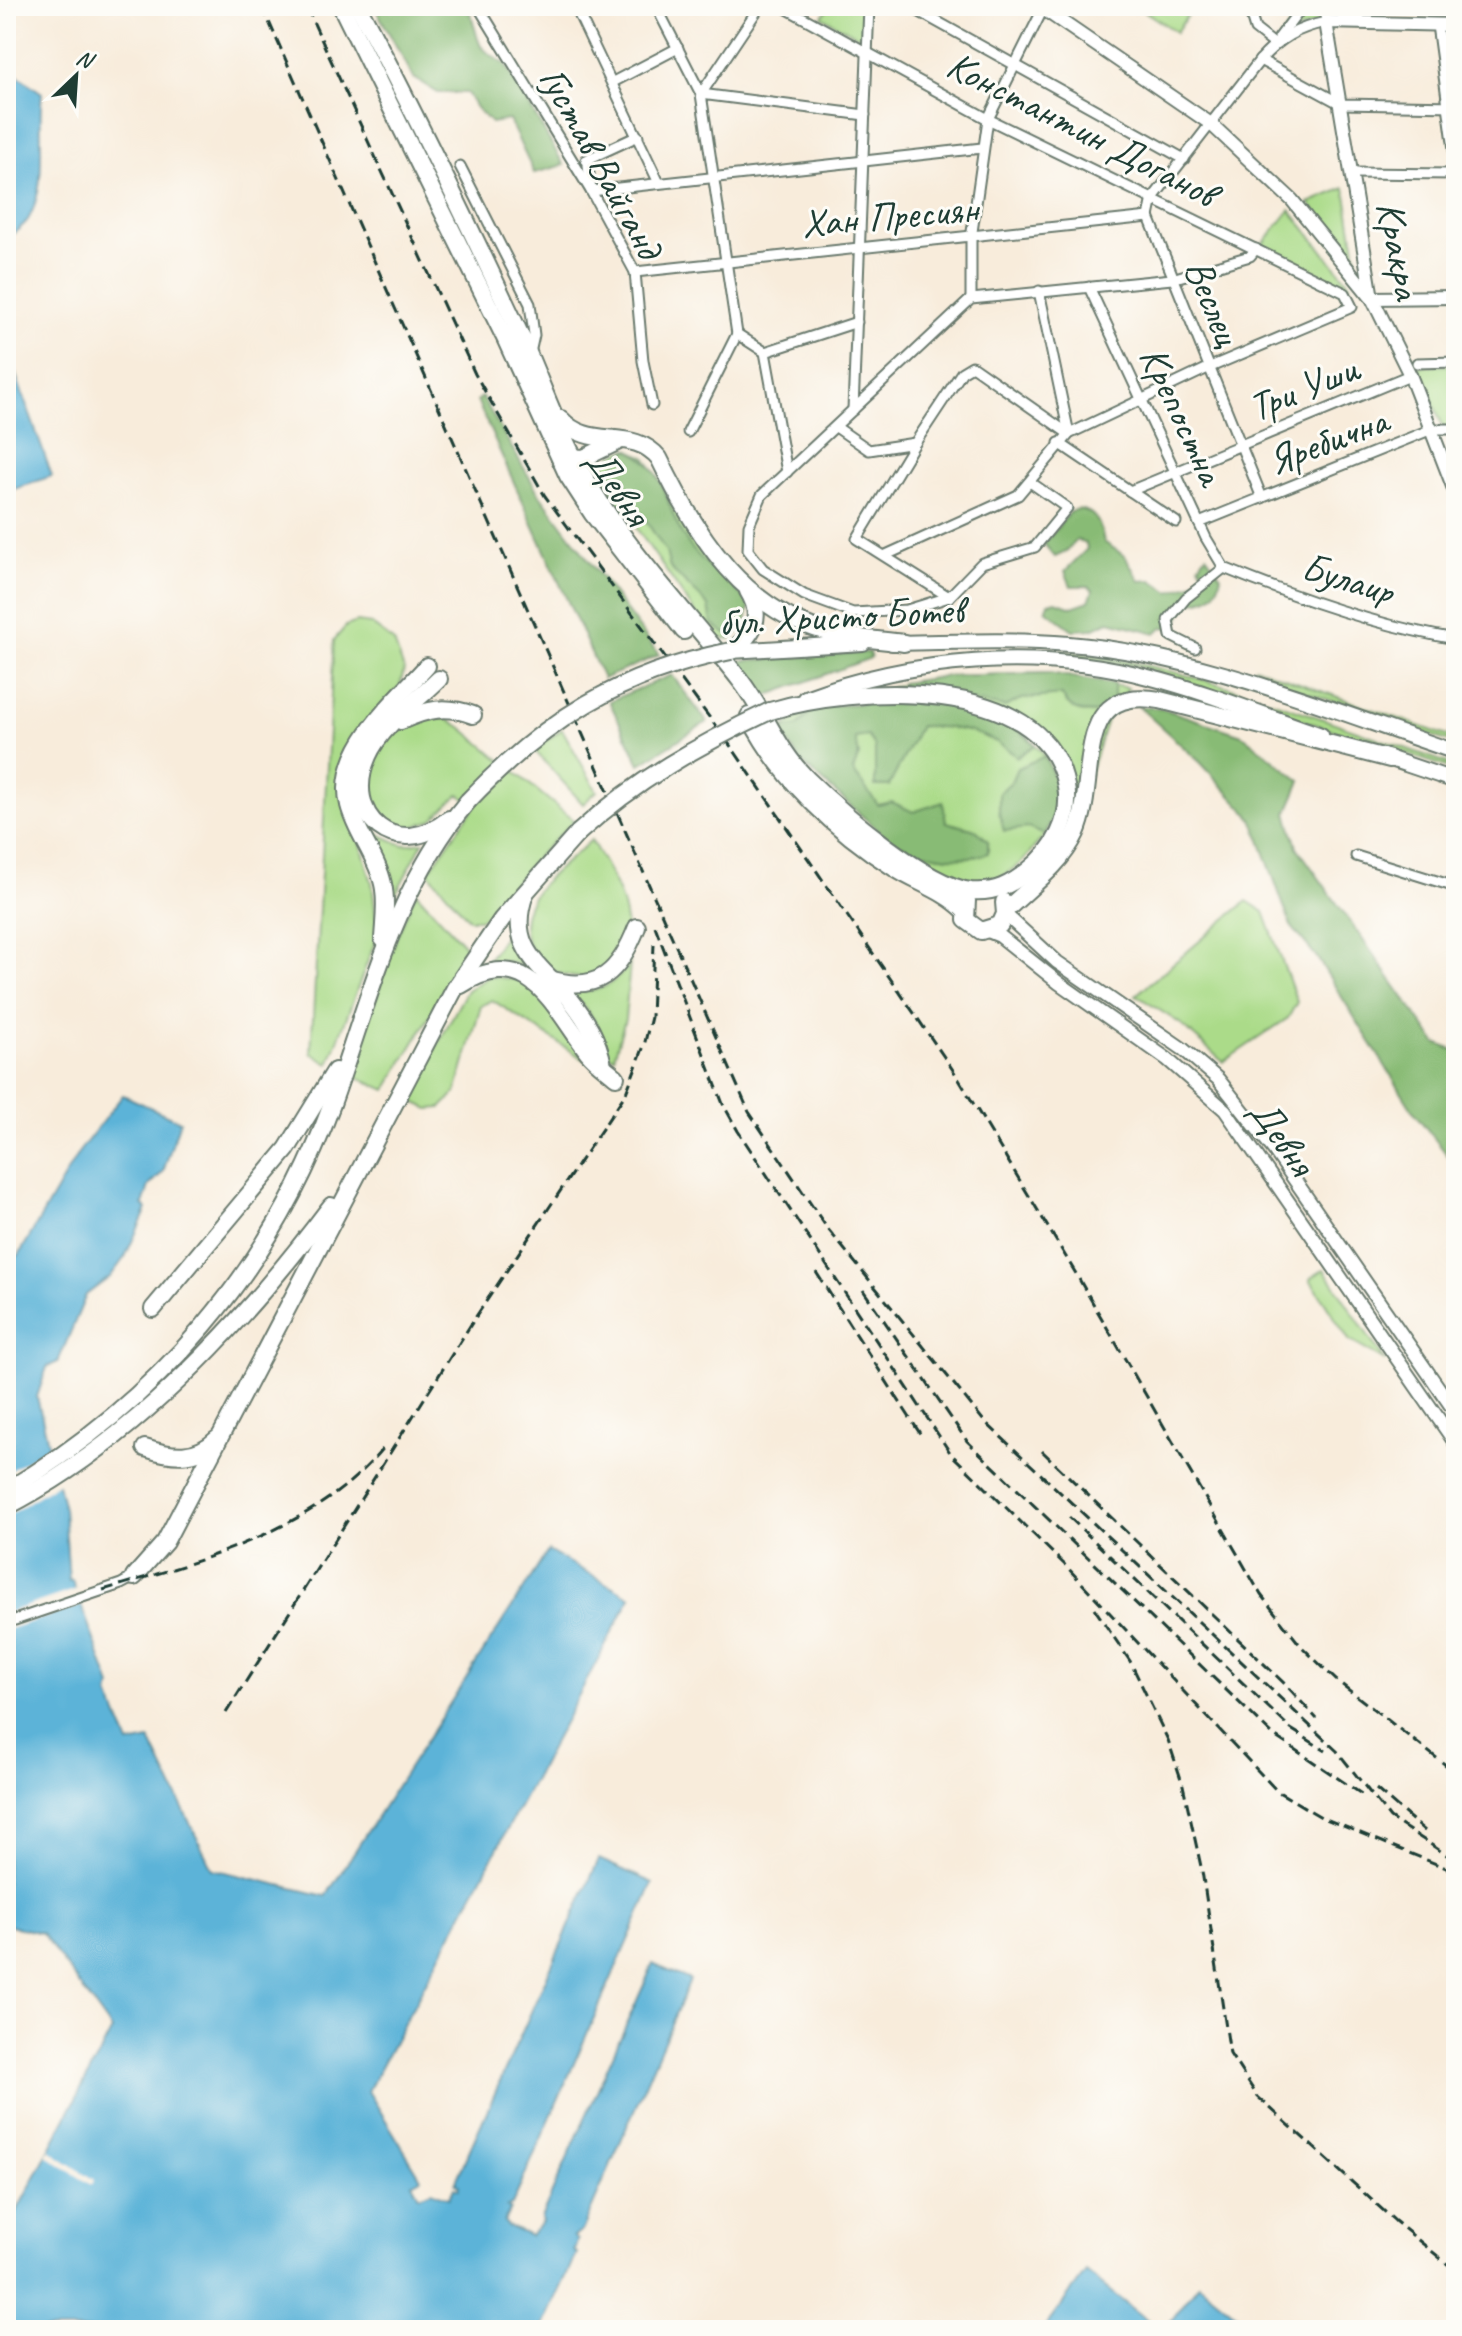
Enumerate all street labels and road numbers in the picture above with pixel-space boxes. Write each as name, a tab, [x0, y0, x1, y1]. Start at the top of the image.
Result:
street label: Константин Доганов	[939, 40, 1231, 222]
street label: Густав Вайганд	[528, 58, 676, 270]
street label: Хан Пресиян	[800, 183, 983, 249]
street label: Кракра	[1365, 197, 1434, 306]
street label: Веслец	[1173, 252, 1254, 355]
street label: Крепостна	[1128, 338, 1237, 496]
street label: Три Уши	[1241, 343, 1368, 432]
street label: Яребична	[1260, 394, 1398, 487]
street label: Девня	[574, 438, 663, 537]
street label: Булаир	[1296, 541, 1402, 617]
street label: бул. Христо Ботев	[718, 584, 971, 647]
street label: Девня	[1238, 1088, 1328, 1187]

